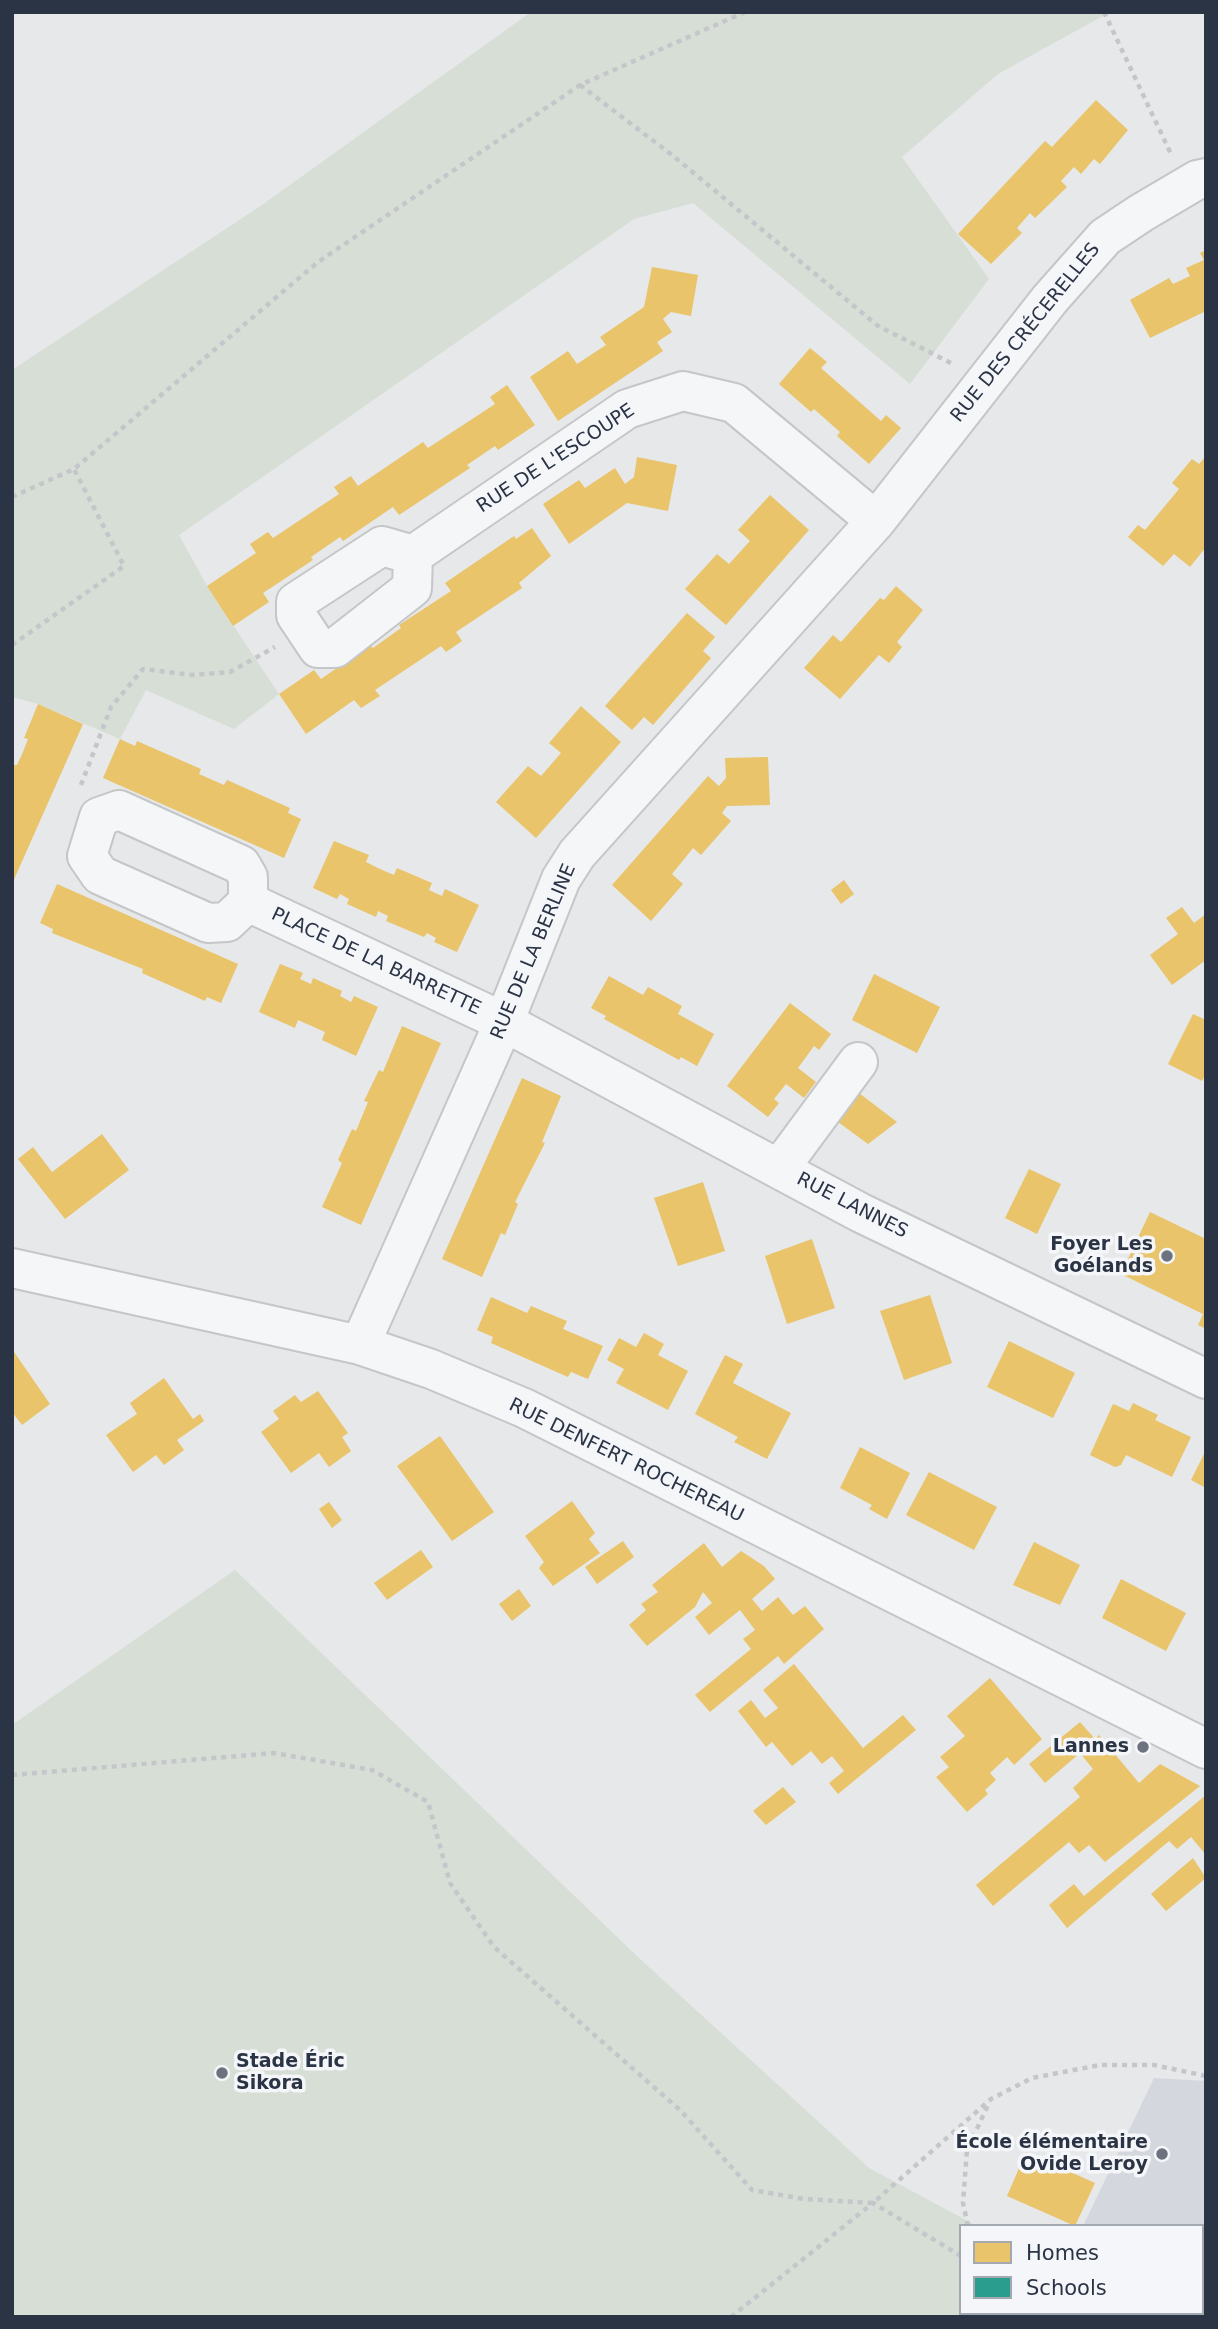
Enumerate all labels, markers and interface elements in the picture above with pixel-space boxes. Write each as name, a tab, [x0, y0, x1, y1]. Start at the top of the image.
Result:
street label: RUE DES CRÉCERELLES	[947, 239, 1105, 427]
street label: RUE DE L'ESCOUPE	[473, 400, 639, 518]
street label: RUE DE LA BERLINE	[487, 861, 581, 1043]
street label: PLACE DE LA BARRETTE	[268, 903, 484, 1021]
street label: RUE LANNES	[793, 1168, 911, 1244]
place label: Foyer Les Goélands	[1050, 1234, 1153, 1278]
marker: Foyer Les Goélands	[1159, 1248, 1175, 1264]
street label: RUE DENFERT ROCHEREAU	[505, 1394, 747, 1528]
place label: Lannes	[1053, 1736, 1129, 1758]
marker: Lannes	[1135, 1739, 1151, 1755]
place label: Stade Éric Sikora	[236, 2051, 345, 2095]
marker: Stade Éric Sikora	[214, 2065, 230, 2081]
place label: École élémentaire Ovide Leroy	[956, 2132, 1148, 2176]
marker: École élémentaire Ovide Leroy	[1154, 2146, 1170, 2162]
legend	[959, 2224, 1204, 2315]
text: Homes	[1026, 2241, 1099, 2265]
text: Schools	[1026, 2276, 1107, 2300]

